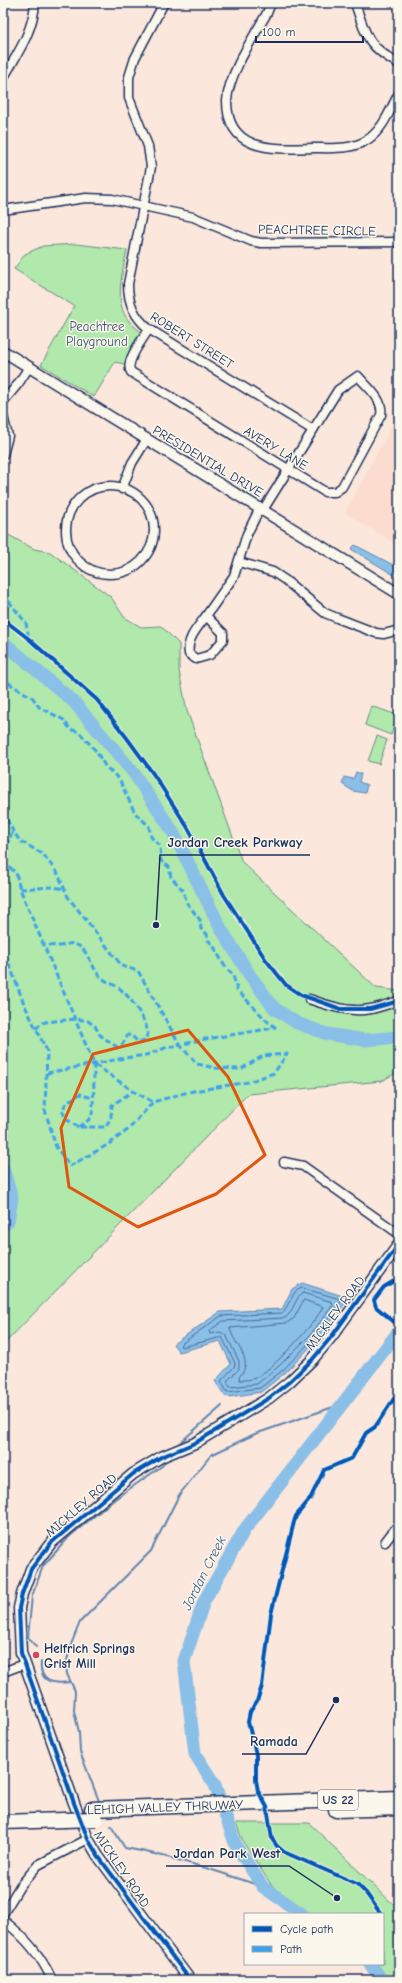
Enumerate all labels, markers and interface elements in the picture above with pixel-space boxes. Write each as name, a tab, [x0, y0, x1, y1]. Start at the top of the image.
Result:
scale bar	[256, 18, 363, 44]
text: 100 m	[262, 25, 295, 39]
street label: PEACHTREE CIRCLE	[258, 221, 376, 239]
street label: ROBERT STREET	[148, 308, 236, 372]
park label: Peachtree Playground	[66, 319, 128, 349]
street label: PRESIDENTIAL DRIVE	[150, 422, 266, 500]
street label: AVERY LANE	[241, 423, 311, 473]
callout: Jordan Creek Parkway	[160, 829, 310, 855]
text: Jordan Creek Parkway	[168, 834, 303, 851]
street label: MICKLEY ROAD	[302, 1273, 368, 1353]
street label: MICKLEY ROAD	[42, 1470, 120, 1540]
water label: Jordan Creek	[178, 1533, 230, 1614]
place label: Helfrich Springs Grist Mill	[44, 1641, 135, 1671]
marker: Helfrich Springs Grist Mill	[31, 1650, 41, 1660]
callout: Ramada	[242, 1728, 306, 1754]
text: Ramada	[250, 1733, 298, 1750]
road number: US 22	[318, 1790, 358, 1810]
street label: LEHIGH VALLEY THRUWAY	[87, 1797, 244, 1817]
street label: MICKLEY ROAD	[91, 1828, 153, 1910]
callout: Jordan Park West	[166, 1840, 289, 1866]
text: Jordan Park West	[174, 1845, 281, 1862]
legend	[244, 1913, 384, 1965]
text: Cycle path	[280, 1922, 333, 1936]
text: Path	[280, 1942, 302, 1956]

